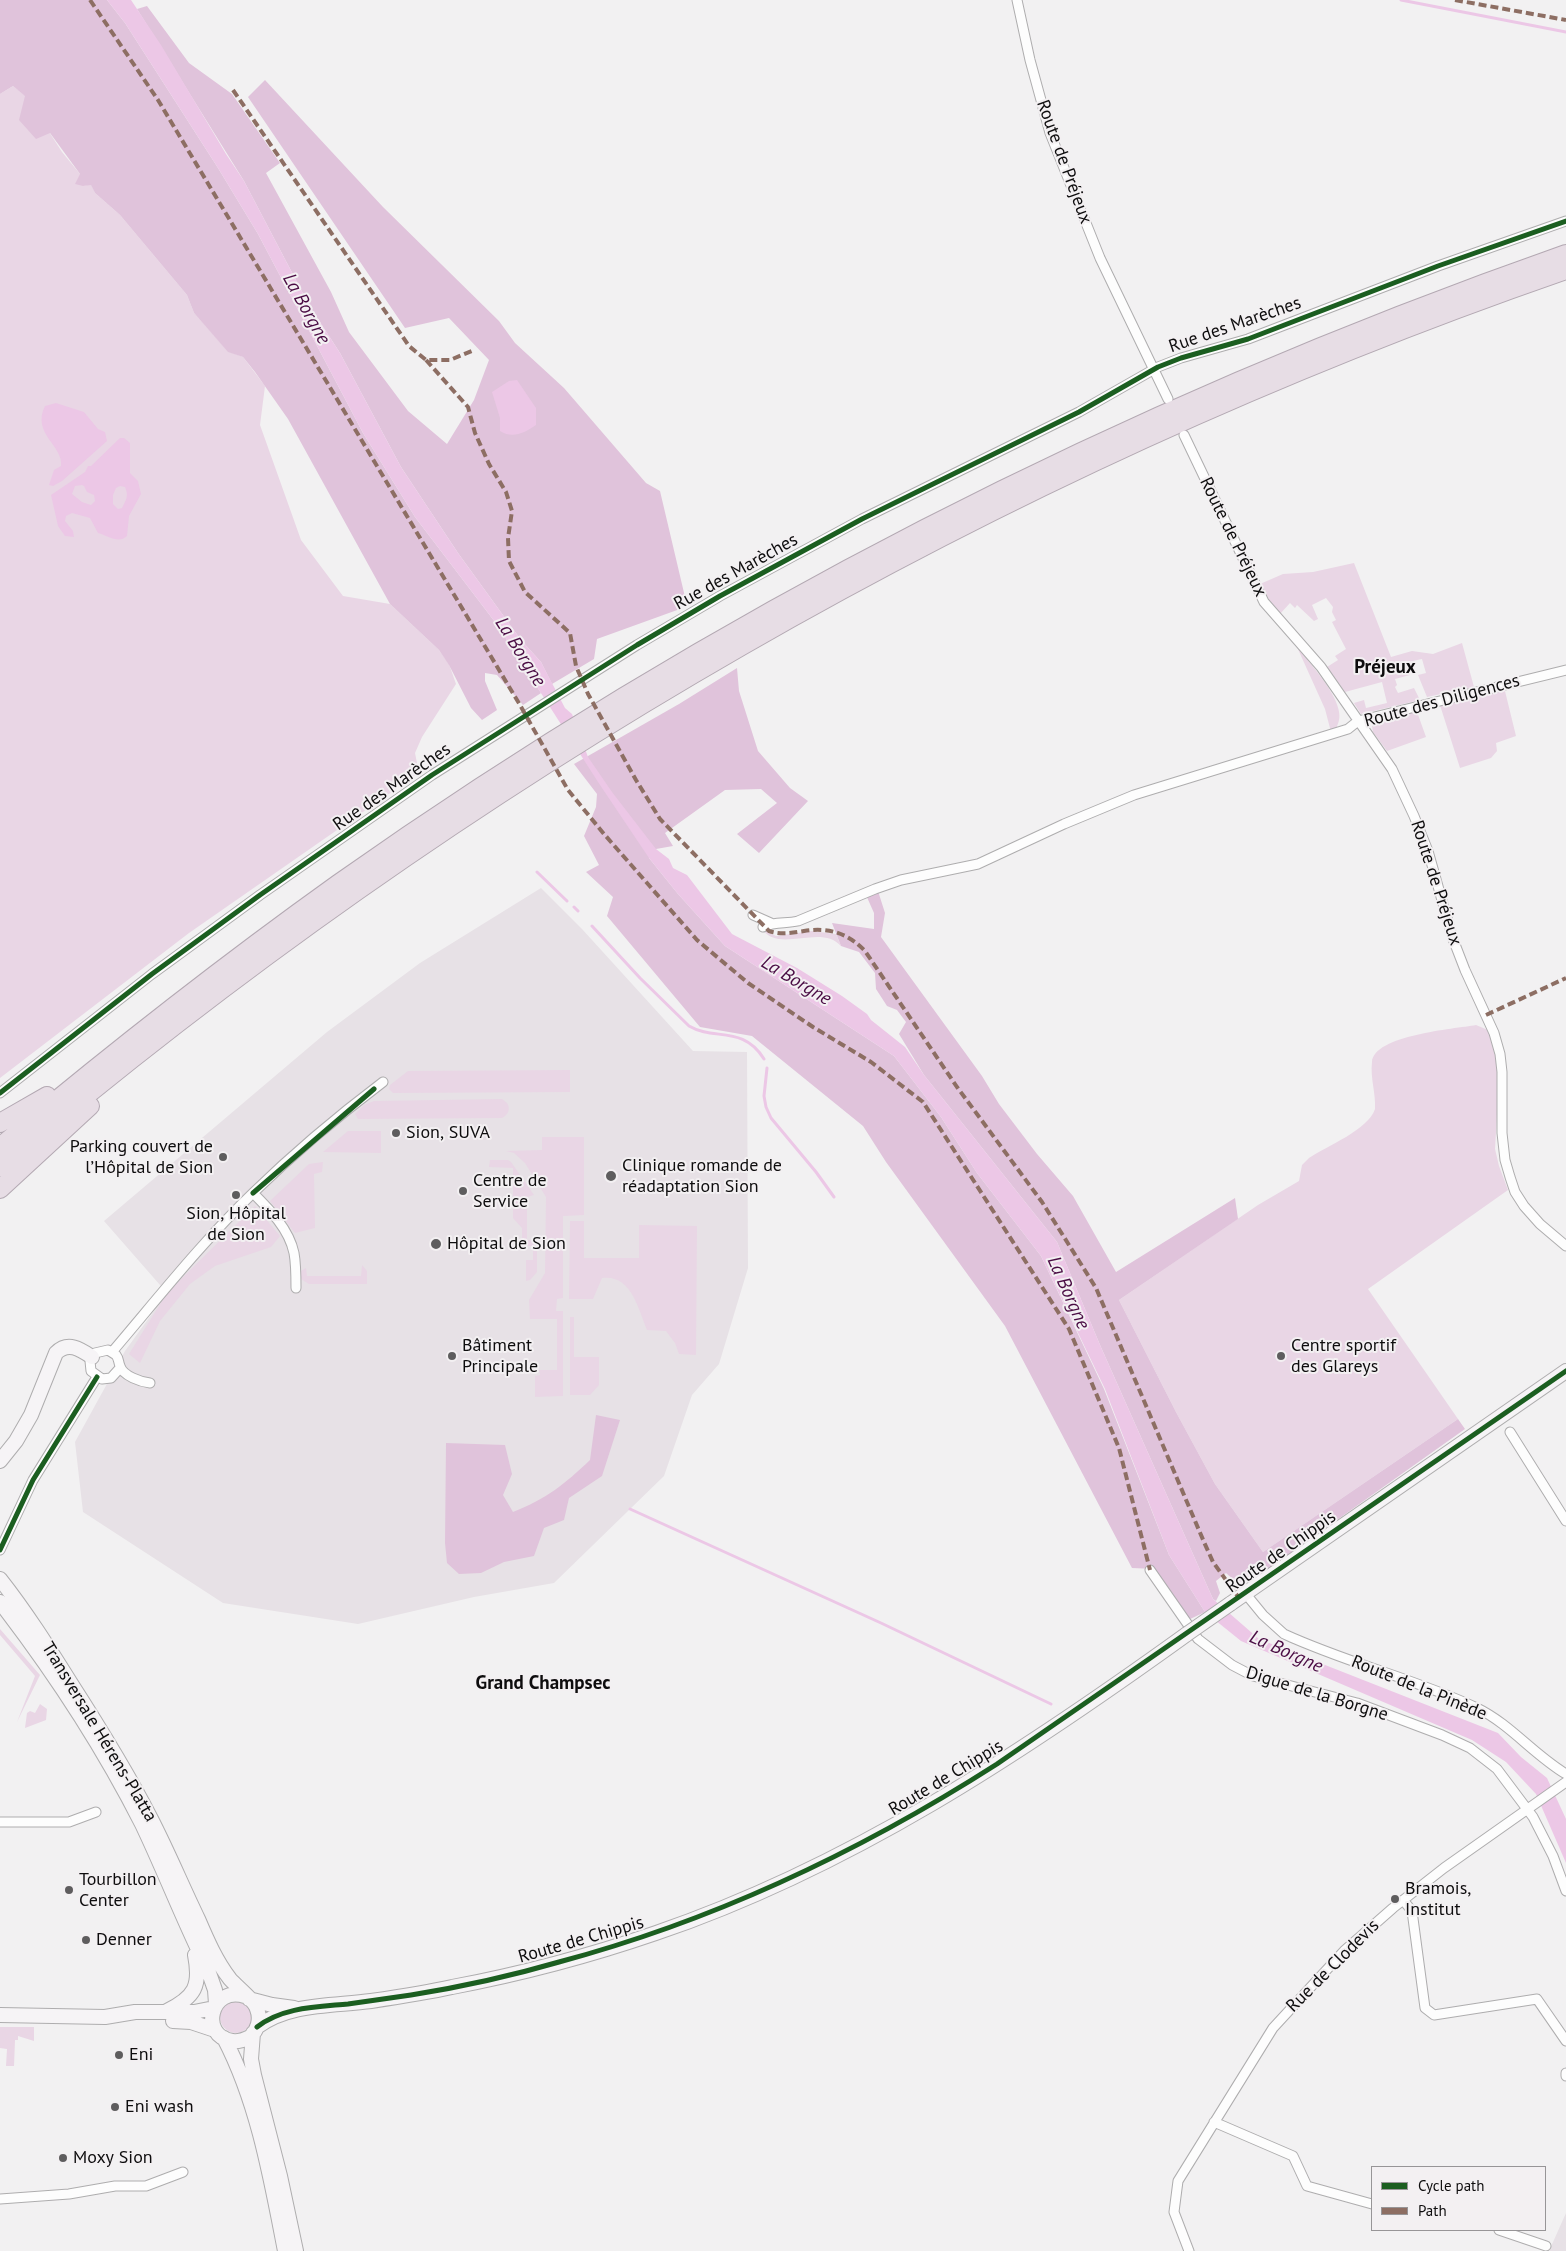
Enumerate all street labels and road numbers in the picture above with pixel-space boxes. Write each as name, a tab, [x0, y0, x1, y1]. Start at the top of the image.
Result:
street label: Route de Préjeux	[1032, 97, 1096, 227]
street label: Rue des Marèches	[1166, 292, 1304, 358]
street label: Route de Préjeux	[1195, 474, 1271, 600]
street label: Rue des Marèches	[670, 529, 802, 615]
street label: Route des Diligences	[1362, 670, 1522, 732]
street label: Rue des Marèches	[329, 738, 455, 836]
street label: Route de Préjeux	[1406, 818, 1466, 948]
street label: Route de Chippis	[1222, 1506, 1340, 1598]
street label: Transversale Hérens-Platta	[37, 1638, 161, 1826]
street label: Route de la Pinède	[1348, 1651, 1490, 1725]
street label: Digue de la Borgne	[1243, 1662, 1391, 1726]
street label: Route de Chippis	[885, 1735, 1007, 1821]
street label: Route de Chippis	[516, 1912, 646, 1968]
street label: Rue de Clodevis	[1282, 1915, 1384, 2017]

